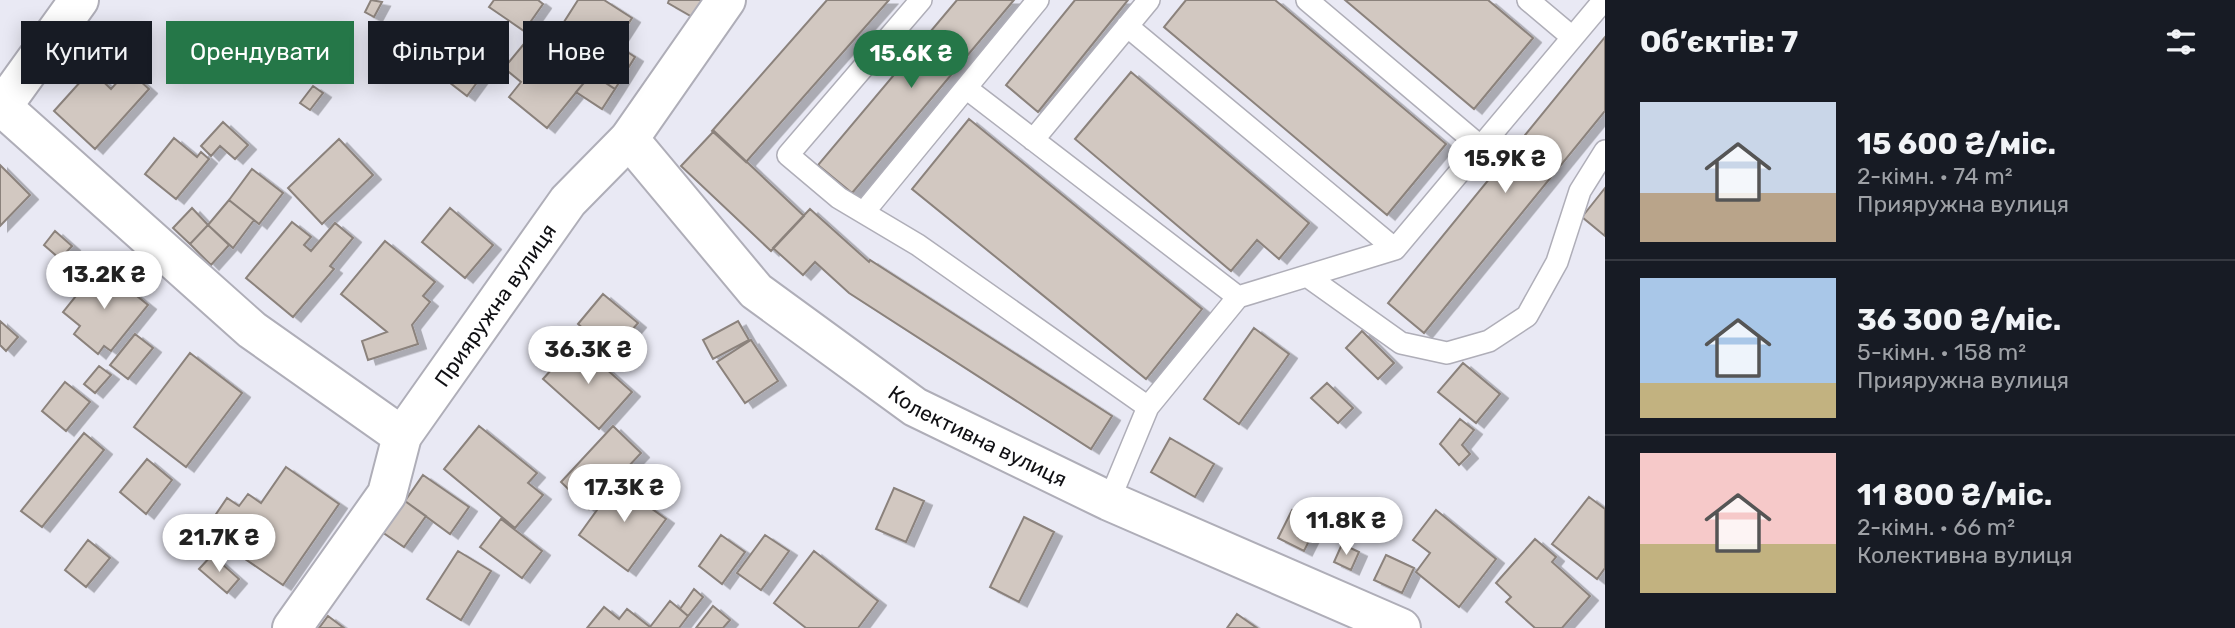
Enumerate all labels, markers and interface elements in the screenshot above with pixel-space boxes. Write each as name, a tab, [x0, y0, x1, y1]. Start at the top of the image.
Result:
chip: Купити	[21, 21, 152, 84]
chip: Орендувати	[166, 21, 354, 84]
chip: Фільтри	[368, 21, 509, 84]
chip: Нове	[523, 21, 629, 84]
icon: filters	[2162, 23, 2200, 61]
text: Об’єктів: 7	[1640, 24, 1798, 60]
pin: 15.6K ₴	[846, 31, 976, 90]
text: 15.6K ₴	[869, 39, 953, 67]
text: 15 600 ₴/міс.	[1857, 126, 2056, 162]
icon: home	[1696, 130, 1780, 214]
pin: 15.9K ₴	[1440, 136, 1570, 195]
text: 15.9K ₴	[1464, 144, 1546, 172]
text: 2-кімн. · 74 m²	[1857, 162, 2013, 190]
text: Прияружна вулиця	[1857, 190, 2069, 218]
street label: Прияружна вулиця	[429, 218, 561, 391]
pin: 13.2K ₴	[39, 252, 169, 311]
text: 13.2K ₴	[62, 260, 146, 288]
text: 36 300 ₴/міс.	[1857, 302, 2061, 338]
icon: home	[1696, 306, 1780, 390]
pin: 36.3K ₴	[523, 326, 653, 386]
text: 36.3K ₴	[544, 335, 632, 363]
text: 5-кімн. · 158 m²	[1857, 338, 2026, 366]
text: Прияружна вулиця	[1857, 366, 2069, 394]
street label: Колективна вулиця	[884, 380, 1071, 491]
pin: 17.3K ₴	[559, 464, 689, 524]
text: 17.3K ₴	[584, 473, 664, 501]
text: 11 800 ₴/міс.	[1857, 477, 2052, 513]
icon: home	[1696, 481, 1780, 565]
pin: 11.8K ₴	[1281, 498, 1411, 557]
text: 11.8K ₴	[1306, 506, 1386, 534]
text: 2-кімн. · 66 m²	[1857, 513, 2015, 541]
pin: 21.7K ₴	[154, 514, 284, 574]
text: 21.7K ₴	[178, 523, 260, 551]
text: Колективна вулиця	[1857, 541, 2073, 569]

